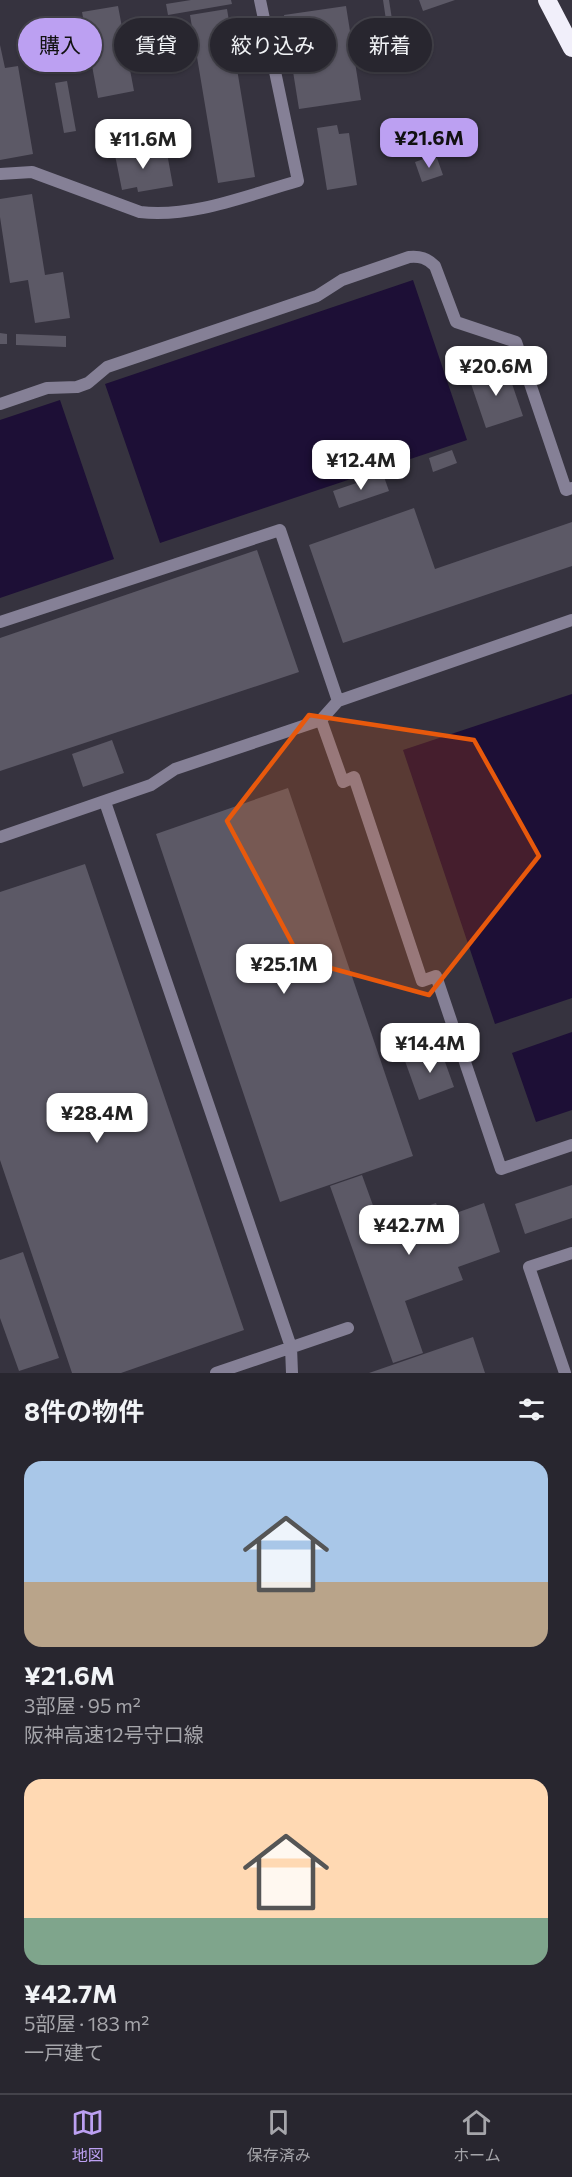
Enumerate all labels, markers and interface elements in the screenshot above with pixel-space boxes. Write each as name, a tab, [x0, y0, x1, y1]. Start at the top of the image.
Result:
chip: 購入	[18, 18, 102, 72]
chip: 賃貸	[114, 18, 198, 72]
chip: 絞り込み	[210, 18, 336, 72]
chip: 新着	[348, 18, 432, 72]
pin: ¥21.6M	[380, 118, 478, 169]
pin: ¥11.6M	[94, 119, 192, 170]
text: ¥21.6M	[394, 125, 464, 149]
text: ¥11.6M	[109, 126, 177, 150]
pin: ¥20.6M	[447, 346, 545, 397]
text: ¥20.6M	[459, 353, 533, 377]
pin: ¥12.4M	[312, 440, 410, 491]
text: ¥12.4M	[326, 447, 396, 471]
pin: ¥25.1M	[235, 944, 333, 995]
text: ¥25.1M	[250, 951, 318, 975]
pin: ¥14.4M	[381, 1023, 479, 1074]
text: ¥14.4M	[395, 1030, 465, 1054]
pin: ¥28.4M	[48, 1093, 146, 1144]
text: ¥28.4M	[61, 1100, 133, 1124]
pin: ¥42.7M	[360, 1205, 458, 1256]
text: ¥42.7M	[373, 1212, 445, 1236]
icon: filters	[515, 1393, 548, 1426]
text: 8件の物件	[24, 1395, 144, 1426]
icon: home	[232, 1500, 340, 1608]
text: ¥21.6M	[24, 1659, 115, 1690]
text: 3部屋 · 95 m²	[24, 1693, 141, 1717]
text: 阪神高速12号守口線	[24, 1722, 204, 1746]
icon: home	[232, 1818, 340, 1926]
text: ¥42.7M	[24, 1977, 117, 2008]
text: 5部屋 · 183 m²	[24, 2011, 149, 2035]
text: 一戸建て	[24, 2040, 104, 2064]
tab: 地図	[71, 2106, 104, 2166]
tab: 保存済み	[247, 2106, 311, 2166]
tab: ホーム	[453, 2106, 501, 2166]

